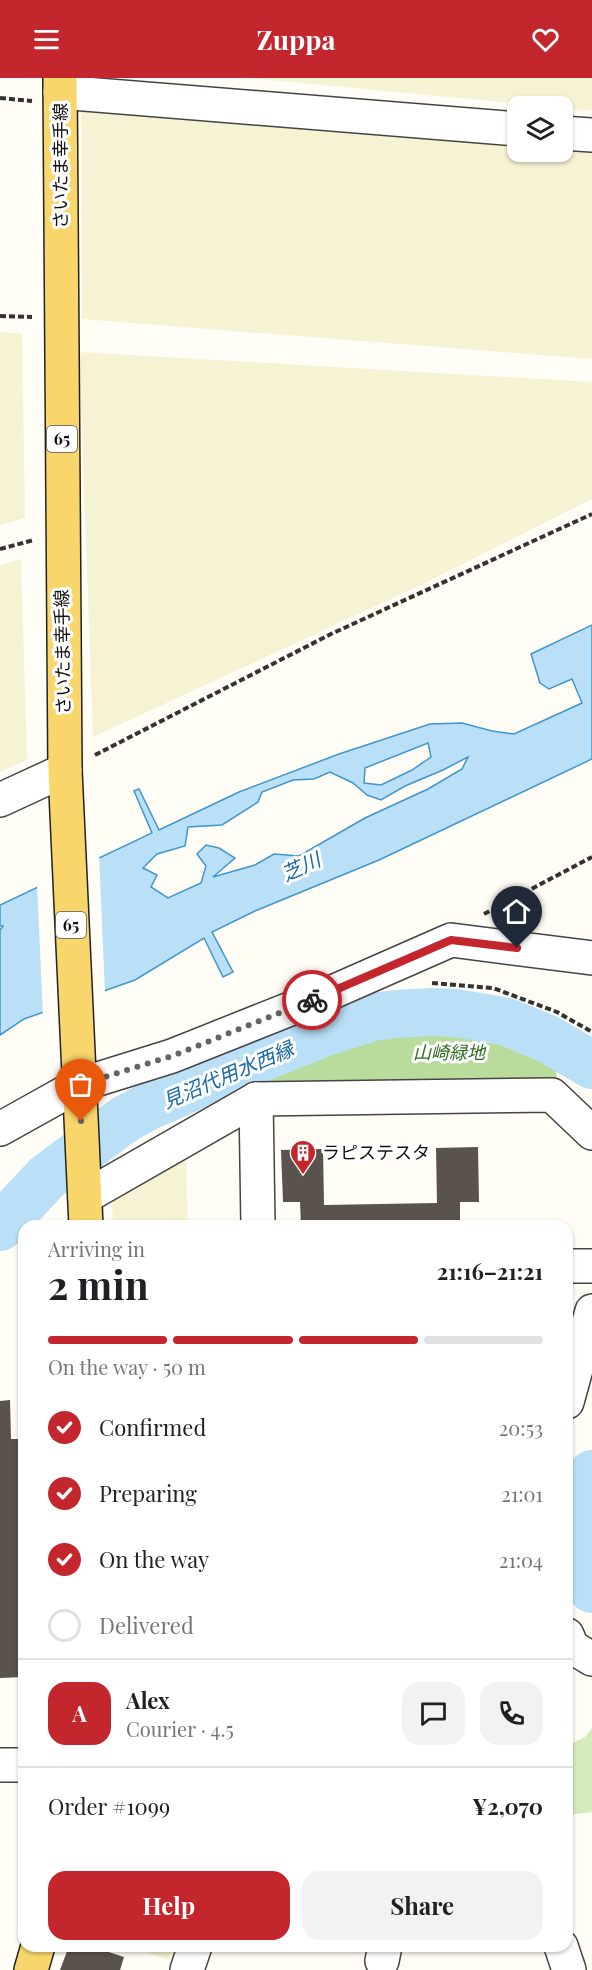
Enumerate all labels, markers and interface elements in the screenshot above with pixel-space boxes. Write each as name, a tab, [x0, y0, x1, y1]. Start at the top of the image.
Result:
text: Zuppa	[257, 21, 335, 57]
icon: menu	[30, 23, 63, 56]
icon: heart	[529, 23, 562, 56]
map controls	[507, 96, 573, 162]
button: layers	[507, 96, 573, 162]
street label: さいたま幸手線	[48, 103, 72, 229]
road number: 65	[47, 426, 77, 452]
street label: さいたま幸手線	[49, 589, 75, 715]
water label: 芝川	[277, 844, 326, 886]
pin	[491, 886, 542, 948]
icon: home	[500, 895, 533, 928]
road number: 65	[56, 912, 86, 938]
courier	[282, 970, 342, 1030]
icon: bike	[296, 984, 329, 1017]
water label: 見沼代用水西縁	[158, 1033, 299, 1113]
park label: 山崎緑地	[413, 1040, 487, 1064]
pin	[55, 1059, 106, 1121]
icon: bag	[64, 1068, 97, 1101]
building icon: ラピステスタ	[288, 1138, 318, 1176]
place label: ラピステスタ	[322, 1140, 430, 1164]
text: Arriving in	[48, 1235, 145, 1262]
text: 21:16–21:21	[437, 1256, 543, 1286]
text: 2 min	[48, 1258, 149, 1310]
text: On the way · 50 m	[48, 1353, 206, 1380]
icon: check	[48, 1411, 81, 1444]
text: Confirmed	[99, 1412, 206, 1442]
text: 20:53	[499, 1414, 543, 1441]
icon: check	[48, 1477, 81, 1510]
text: Preparing	[99, 1478, 197, 1508]
text: 21:01	[501, 1480, 543, 1507]
icon: check	[48, 1543, 81, 1576]
text: On the way	[99, 1544, 209, 1574]
text: 21:04	[499, 1546, 543, 1573]
text: Delivered	[99, 1610, 194, 1640]
button: chat	[402, 1682, 465, 1745]
button: phone	[480, 1682, 543, 1745]
text: Alex	[126, 1685, 170, 1715]
text: A	[72, 1698, 87, 1728]
text: Courier · 4.5	[126, 1715, 234, 1742]
text: Order #1099	[48, 1791, 170, 1821]
text: ¥2,070	[472, 1791, 543, 1821]
button: Help	[48, 1871, 290, 1940]
button: Share	[302, 1871, 543, 1940]

